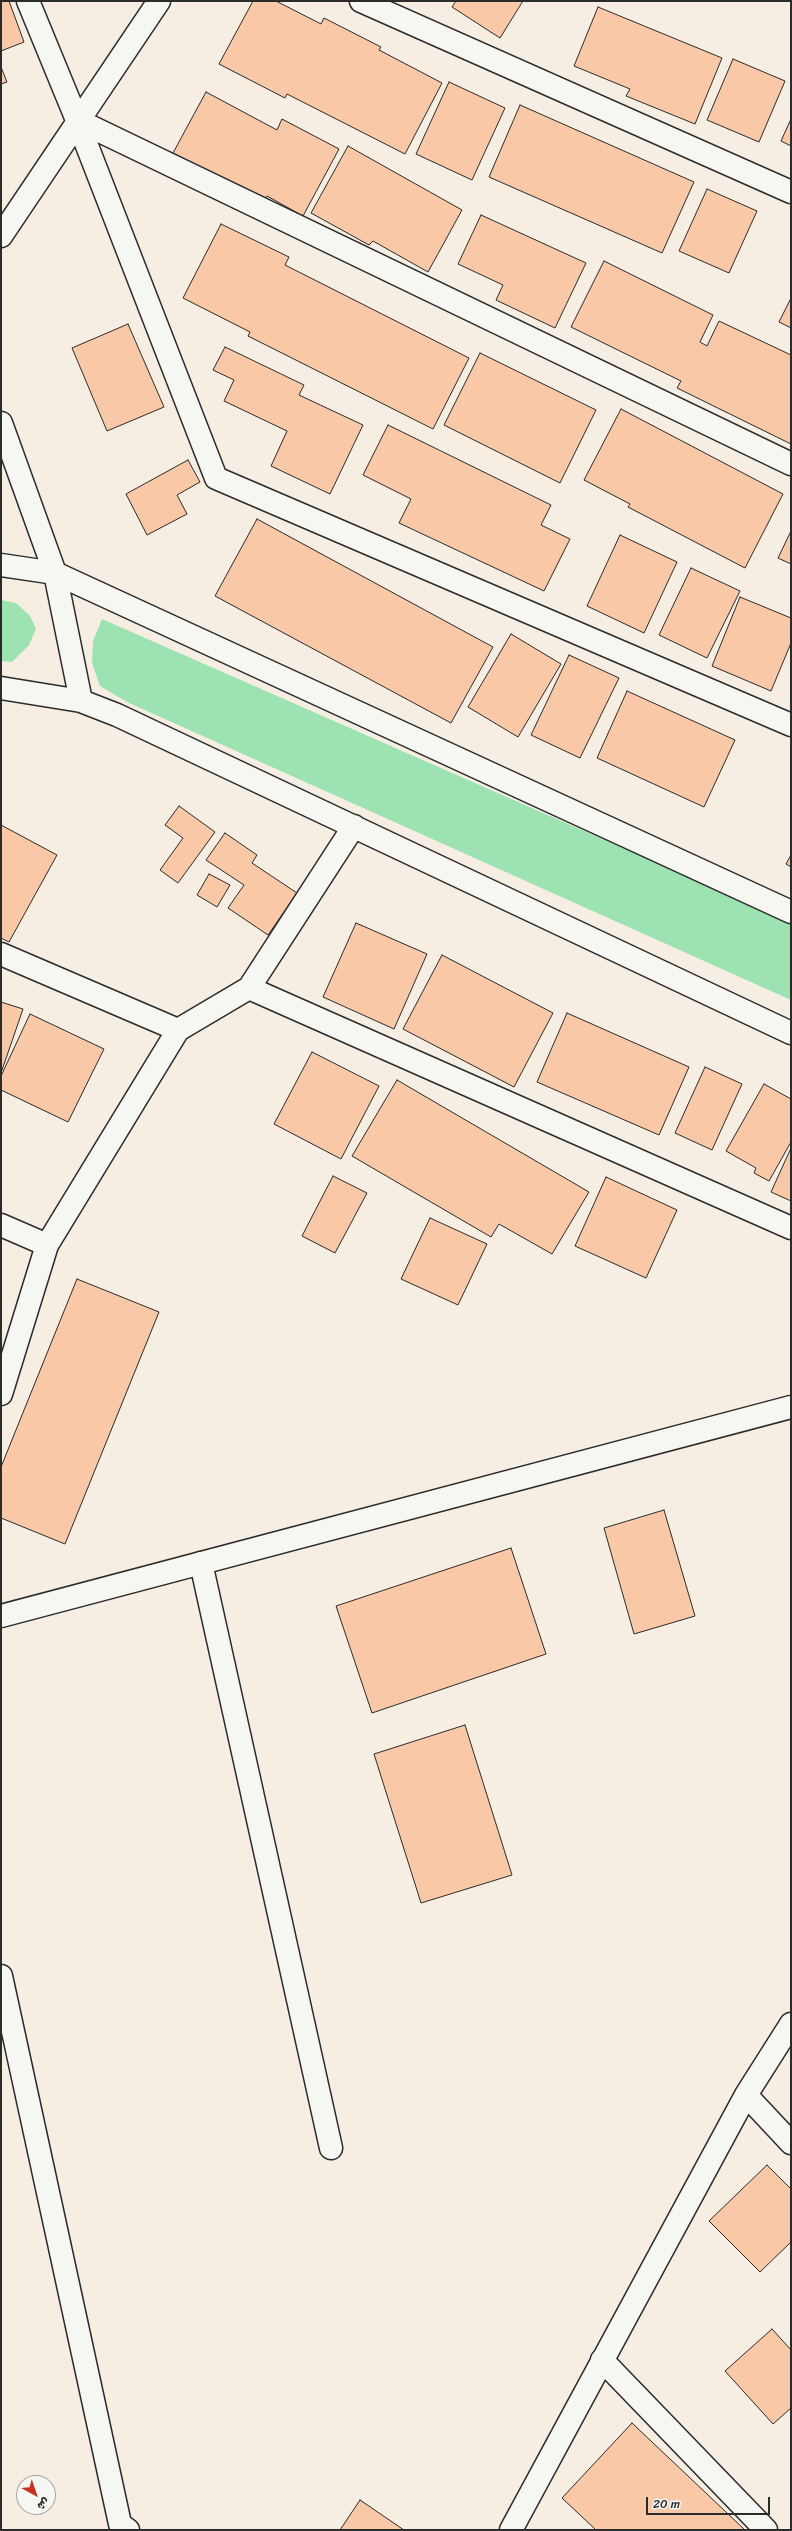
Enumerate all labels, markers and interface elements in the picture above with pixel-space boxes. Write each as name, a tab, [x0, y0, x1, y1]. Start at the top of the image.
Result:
north arrow	[16, 2475, 56, 2515]
scale bar	[648, 2489, 772, 2515]
text: ش	[33, 2493, 54, 2515]
text: 20 m	[653, 2493, 680, 2515]

